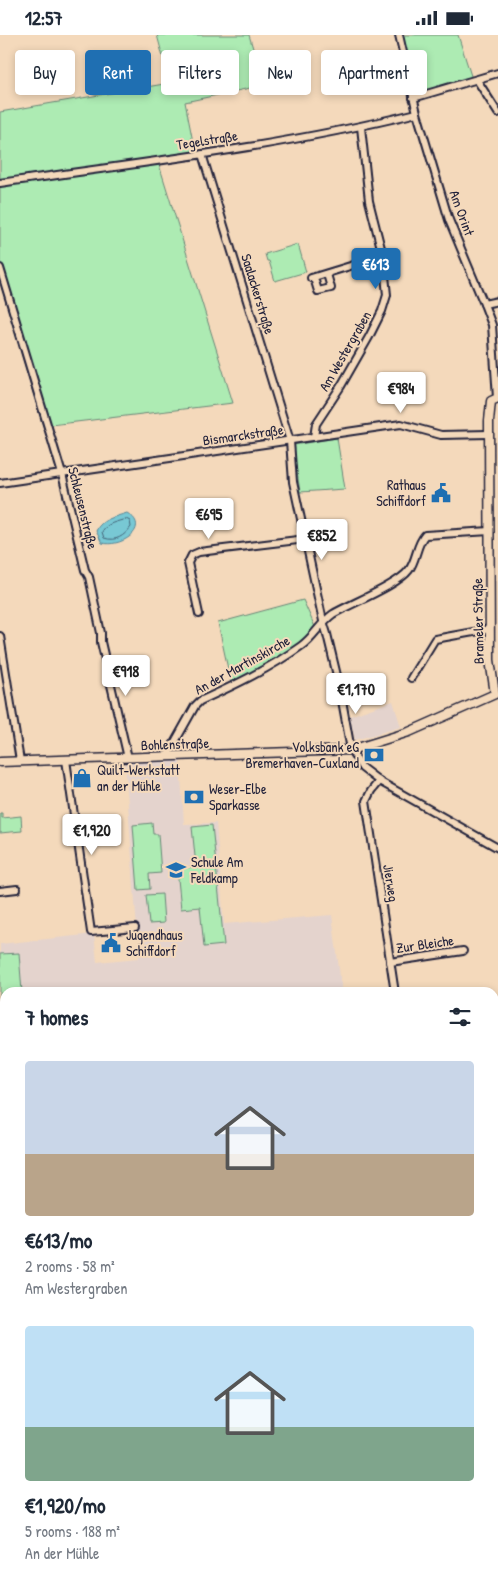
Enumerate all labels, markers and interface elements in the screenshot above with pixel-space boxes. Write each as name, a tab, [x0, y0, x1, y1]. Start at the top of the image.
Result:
text: 12:57	[25, 5, 63, 31]
chip: Buy	[15, 50, 75, 95]
chip: Rent	[85, 50, 151, 95]
chip: Filters	[161, 50, 239, 95]
chip: New	[249, 50, 311, 95]
chip: Apartment	[321, 50, 427, 95]
street label: Tegelstraße	[175, 125, 239, 155]
street label: Am Orint	[445, 187, 480, 238]
pin: €613	[346, 247, 406, 290]
street label: Saalackerstraße	[236, 251, 280, 337]
text: €613	[362, 253, 390, 275]
street label: Am Westergraben	[314, 307, 376, 395]
pin: €984	[371, 371, 431, 414]
text: €984	[388, 377, 414, 399]
street label: Bismarckstraße	[201, 419, 285, 451]
street label: Schleusenstraße	[63, 465, 103, 552]
place label: Rathaus Schiffdorf	[376, 475, 426, 510]
public building icon: Rathaus Schiffdorf	[430, 482, 452, 504]
pin: €695	[179, 497, 239, 540]
text: €695	[196, 503, 222, 525]
pin: €852	[292, 519, 352, 561]
text: €852	[308, 524, 336, 546]
street label: Brameler Straße	[467, 577, 489, 664]
street label: An der Martinskirche	[191, 630, 293, 699]
pin: €918	[96, 655, 156, 697]
text: €918	[113, 660, 139, 682]
pin: €1,170	[315, 673, 397, 715]
text: €1,170	[337, 678, 375, 700]
street label: Bohlenstraße	[141, 733, 210, 755]
place label: Volksbank eG Bremerhaven-Cuxland	[245, 737, 360, 772]
bank icon: Volksbank eG Bremerhaven-Cuxland	[363, 744, 385, 766]
place label: Quilt-Werkstatt an der Mühle	[97, 760, 180, 795]
shop icon: Quilt-Werkstatt an der Mühle	[71, 767, 93, 789]
place label: Weser-Elbe Sparkasse	[209, 779, 267, 815]
bank icon: Weser-Elbe Sparkasse	[183, 786, 205, 808]
pin: €1,920	[51, 813, 133, 856]
text: €1,920	[73, 819, 111, 841]
place label: Schule Am Feldkamp	[190, 852, 243, 888]
school or university icon: Schule Am Feldkamp	[165, 859, 187, 881]
street label: Jierweg	[378, 863, 404, 903]
place label: Jugendhaus Schiffdorf	[126, 925, 183, 960]
street label: Zur Bleiche	[395, 930, 455, 957]
public building icon: Jugendhaus Schiffdorf	[100, 932, 122, 954]
text: 7 homes	[25, 1003, 88, 1032]
icon: filters	[446, 1003, 474, 1031]
icon: home	[205, 1093, 295, 1183]
text: €613/mo	[25, 1226, 92, 1255]
text: 2 rooms · 58 m²	[25, 1255, 115, 1277]
text: Am Westergraben	[25, 1277, 128, 1299]
icon: home	[205, 1358, 295, 1448]
text: €1,920/mo	[25, 1491, 106, 1520]
text: 5 rooms · 188 m²	[25, 1520, 120, 1542]
text: An der Mühle	[25, 1542, 99, 1564]

